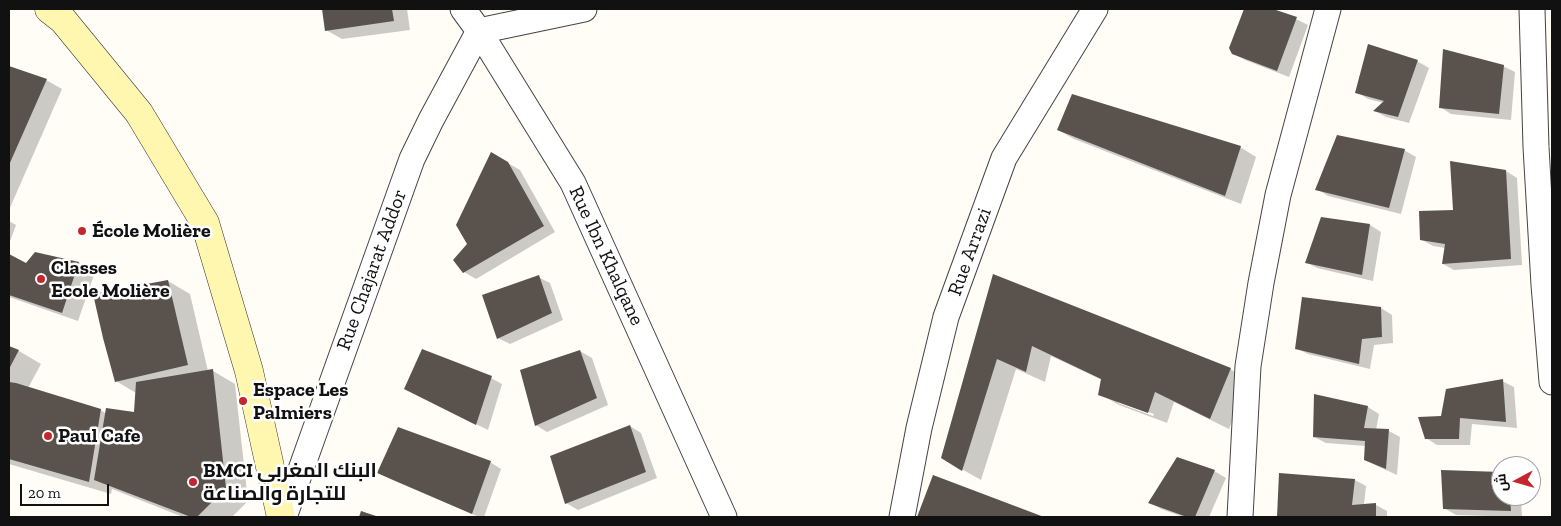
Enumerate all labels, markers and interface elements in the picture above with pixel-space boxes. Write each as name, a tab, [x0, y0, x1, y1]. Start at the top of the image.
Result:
street label: Rue Ibn Khalqane	[563, 183, 649, 329]
street label: Rue Chajarat Addor	[332, 186, 412, 354]
street label: Rue Arrazi	[943, 205, 997, 299]
place label: École Molière	[92, 219, 211, 243]
marker: École Molière	[76, 225, 88, 237]
place label: Classes Ecole Molière	[51, 256, 170, 303]
marker: Classes Ecole Molière	[35, 273, 47, 285]
place label: Espace Les Palmiers	[253, 378, 348, 425]
marker: Espace Les Palmiers	[237, 395, 249, 407]
place label: Paul Cafe	[58, 424, 140, 448]
marker: Paul Cafe	[42, 430, 54, 442]
north arrow	[1491, 456, 1541, 506]
place label: BMCI البنك المغربي للتجارة والصناعة	[203, 459, 377, 506]
text: ش	[1492, 473, 1511, 492]
scale bar	[22, 474, 111, 506]
marker: BMCI البنك المغربي للتجارة والصناعة	[187, 476, 199, 488]
text: 20 m	[28, 484, 61, 502]

